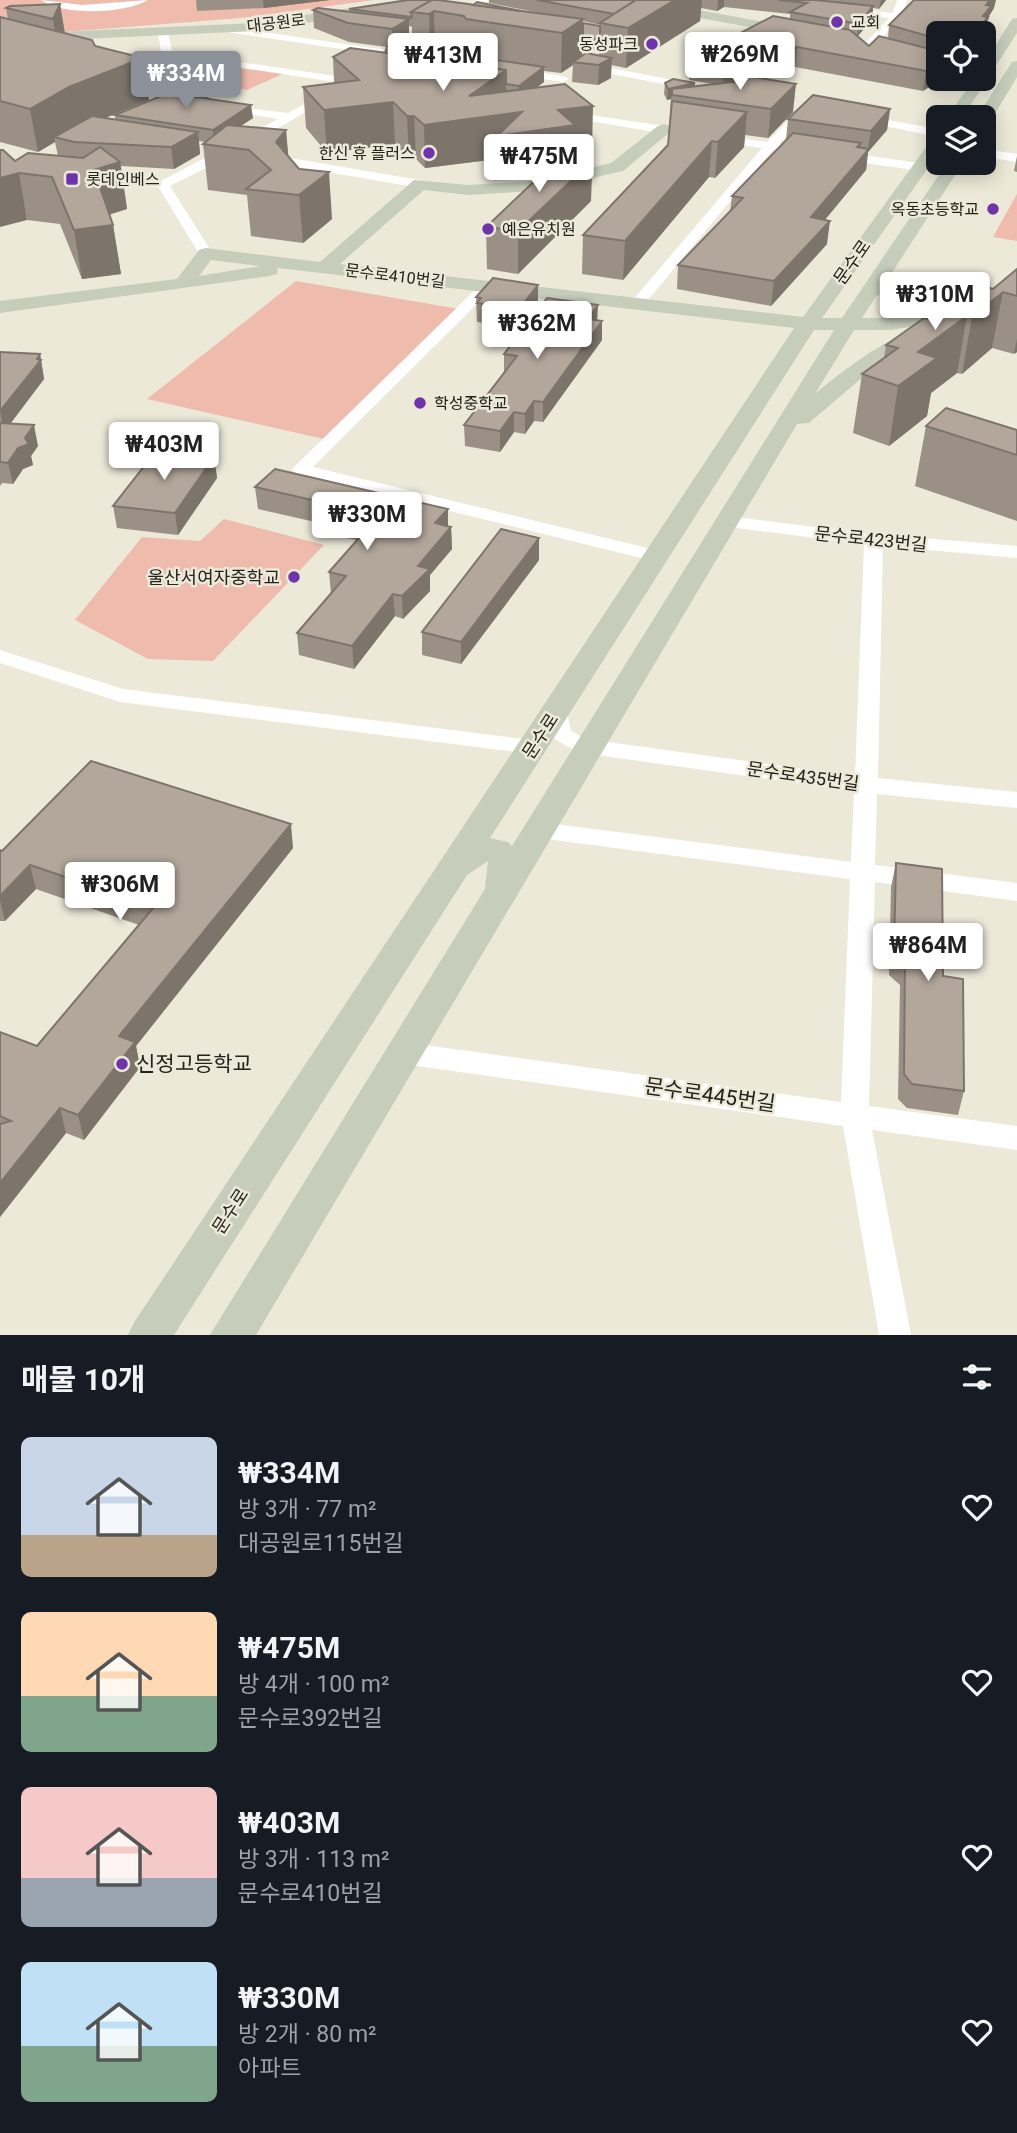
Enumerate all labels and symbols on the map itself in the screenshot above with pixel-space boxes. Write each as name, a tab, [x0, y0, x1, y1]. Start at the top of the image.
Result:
street label: 대공원로	[246, 10, 307, 36]
place label: 교회	[851, 13, 880, 32]
marker: 교회	[829, 14, 845, 30]
pin: ₩269M	[691, 32, 789, 92]
pin: ₩413M	[394, 34, 492, 93]
place label: 동성파크	[579, 35, 638, 54]
marker: 동성파크	[644, 36, 660, 52]
pin: ₩334M	[137, 52, 235, 111]
pin: ₩475M	[490, 134, 588, 194]
place label: 한신 휴 플러스	[319, 144, 415, 163]
marker: 한신 휴 플러스	[421, 145, 437, 161]
place label: 롯데인베스	[86, 170, 160, 189]
marker: 롯데인베스	[64, 171, 80, 187]
place label: 옥동초등학교	[891, 200, 979, 219]
marker: 옥동초등학교	[985, 201, 1001, 217]
place label: 예은유치원	[502, 220, 576, 239]
marker: 예은유치원	[480, 221, 496, 237]
street label: 문수로	[829, 236, 875, 288]
street label: 문수로410번길	[344, 260, 446, 292]
pin: ₩310M	[886, 272, 984, 332]
pin: ₩362M	[488, 302, 586, 361]
place label: 학성중학교	[434, 394, 508, 413]
marker: 학성중학교	[412, 395, 428, 411]
pin: ₩403M	[115, 422, 213, 482]
pin: ₩330M	[318, 492, 416, 552]
street label: 문수로423번길	[814, 523, 928, 555]
place label: 울산서여자중학교	[148, 567, 280, 588]
marker: 울산서여자중학교	[286, 569, 302, 585]
street label: 문수로	[518, 709, 562, 763]
street label: 문수로435번길	[746, 758, 860, 794]
pin: ₩306M	[71, 862, 169, 922]
pin: ₩864M	[879, 923, 977, 983]
place label: 신정고등학교	[136, 1052, 252, 1076]
marker: 신정고등학교	[114, 1056, 130, 1072]
street label: 문수로445번길	[643, 1074, 777, 1116]
street label: 문수로	[208, 1184, 252, 1238]

